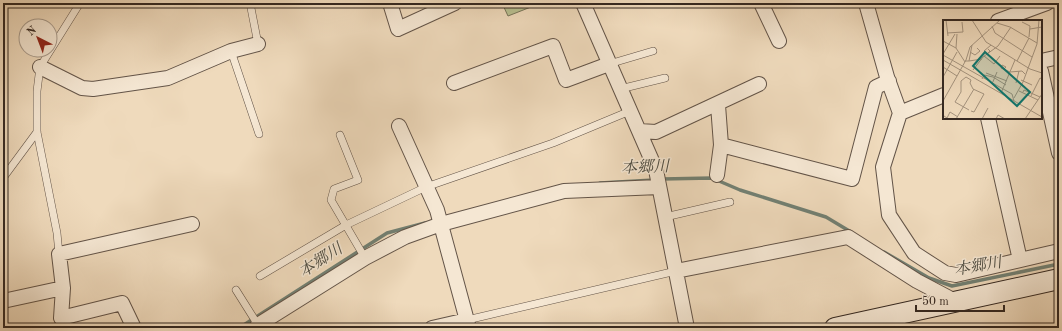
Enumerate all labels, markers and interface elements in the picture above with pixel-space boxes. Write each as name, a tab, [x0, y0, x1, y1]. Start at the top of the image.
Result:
north arrow	[18, 18, 58, 58]
inset map	[943, 20, 1042, 119]
text: N	[26, 24, 40, 39]
water label: 本郷川	[621, 157, 671, 177]
water label: 本郷川	[295, 238, 347, 281]
water label: 本郷川	[953, 253, 1005, 279]
scale bar	[916, 287, 1004, 313]
text: 50 m	[922, 295, 949, 308]

